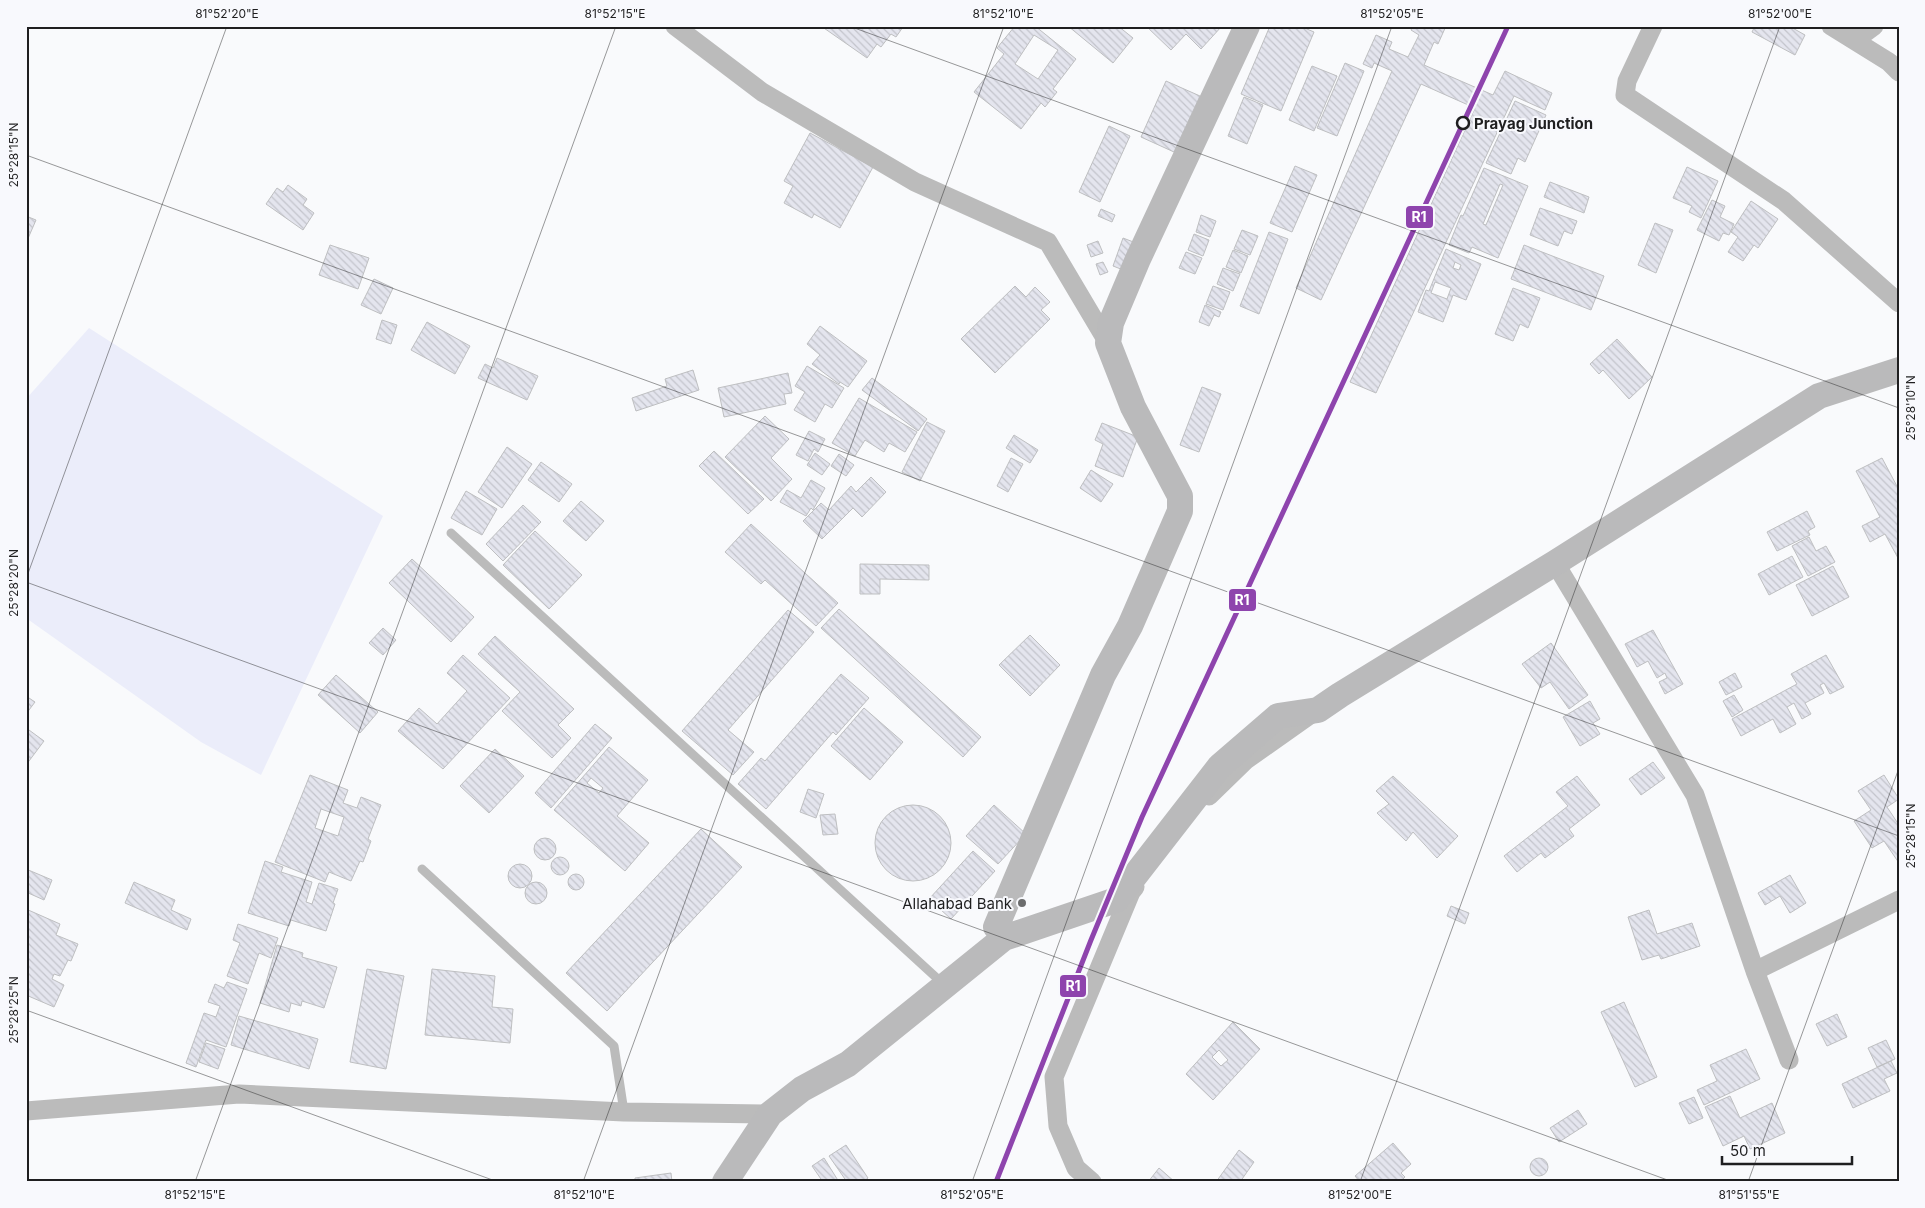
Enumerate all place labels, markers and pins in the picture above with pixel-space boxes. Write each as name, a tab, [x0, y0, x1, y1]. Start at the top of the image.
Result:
place label: Prayag Junction	[1474, 114, 1593, 133]
marker: Prayag Junction	[1456, 116, 1470, 130]
place label: Allahabad Bank	[902, 894, 1013, 913]
marker: Allahabad Bank	[1016, 897, 1028, 909]

